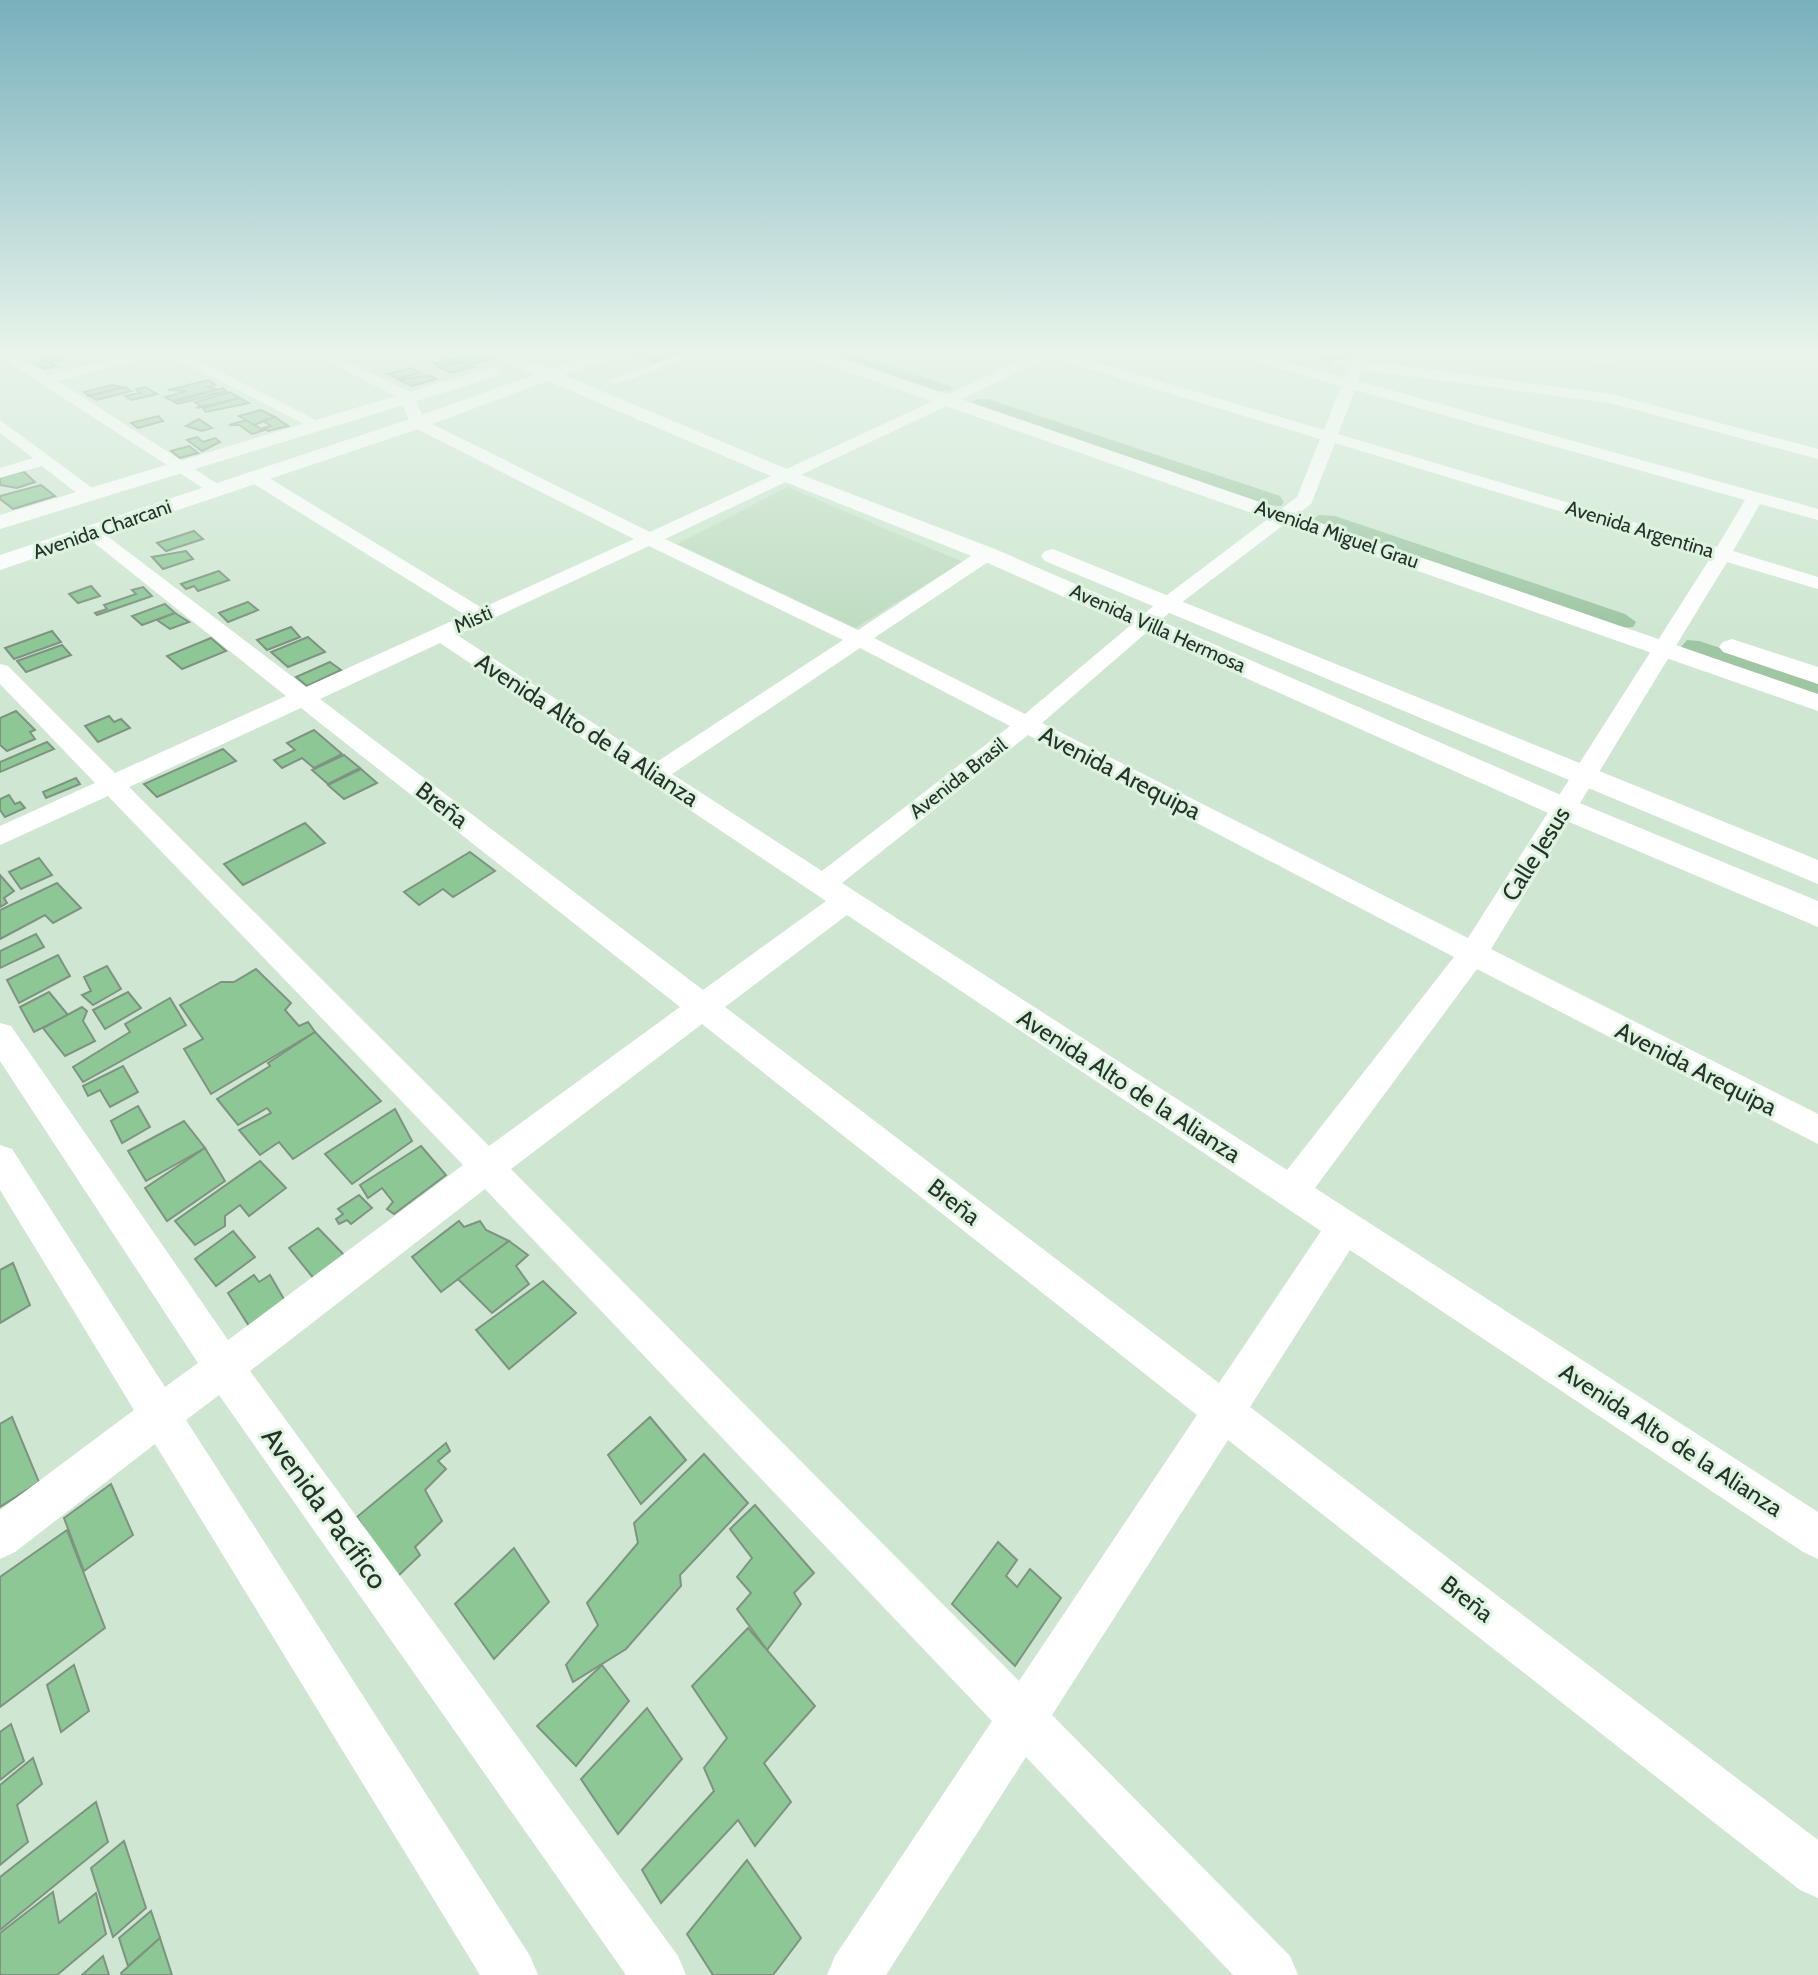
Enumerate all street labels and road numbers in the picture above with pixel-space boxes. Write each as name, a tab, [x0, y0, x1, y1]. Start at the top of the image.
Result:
street label: Avenida Charcani	[30, 494, 174, 564]
street label: Avenida Miguel Grau	[1252, 495, 1422, 573]
street label: Avenida Argentina	[1563, 495, 1717, 563]
street label: Avenida Villa Hermosa	[1066, 578, 1250, 678]
street label: Misti	[450, 600, 496, 638]
street label: Avenida Alto de la Alianza	[470, 647, 705, 813]
street label: Avenida Arequipa	[1035, 719, 1206, 826]
street label: Avenida Brasil	[905, 732, 1012, 823]
street label: Breña	[410, 775, 475, 834]
street label: Calle Jesus	[1495, 801, 1576, 906]
street label: Avenida Alto de la Alianza	[1012, 1003, 1247, 1169]
street label: Avenida Arequipa	[1611, 1015, 1782, 1122]
street label: Breña	[922, 1172, 987, 1231]
street label: Avenida Alto de la Alianza	[1554, 1357, 1789, 1523]
street label: Avenida Pacífico	[255, 1420, 395, 1596]
street label: Breña	[1435, 1569, 1500, 1628]

